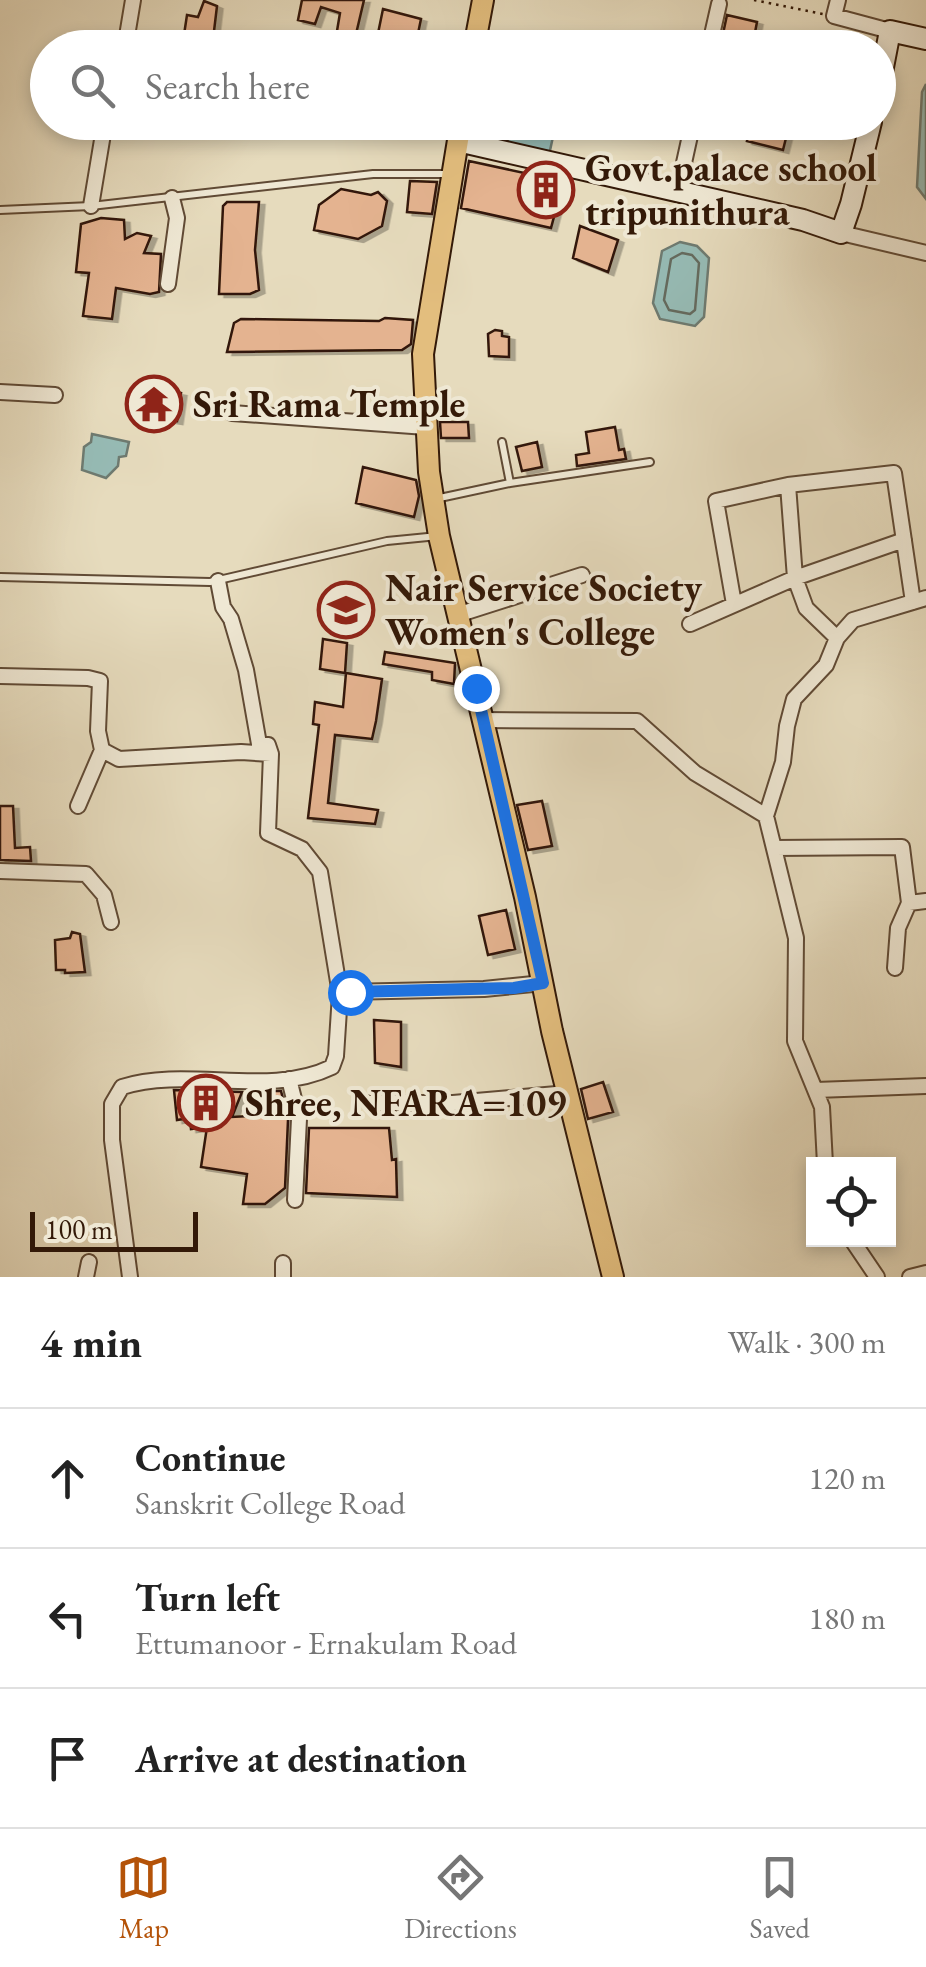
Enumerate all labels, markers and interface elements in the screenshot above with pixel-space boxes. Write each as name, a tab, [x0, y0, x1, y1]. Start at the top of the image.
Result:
search box	[30, 30, 896, 140]
icon: search	[65, 58, 120, 113]
text: Search here	[145, 61, 310, 110]
place label: Govt.palace school tripunithura	[585, 143, 877, 236]
building icon: Govt.palace school tripunithura	[516, 160, 576, 220]
temple icon: Sri Rama Temple	[124, 374, 184, 434]
place label: Sri Rama Temple	[193, 379, 465, 428]
place label: Nair Service Society Women's College	[385, 563, 703, 656]
school or university icon: Nair Service Society Women's College	[316, 580, 376, 640]
route end	[454, 666, 500, 712]
route start	[328, 970, 374, 1016]
building icon: Shree, NFARA=109	[176, 1073, 236, 1133]
place label: Shree, NFARA=109	[245, 1078, 566, 1127]
map controls	[806, 1157, 896, 1247]
button: locate	[806, 1157, 896, 1247]
scale bar	[30, 1207, 198, 1252]
text: 100 m	[45, 1211, 113, 1247]
text: 4 min	[40, 1315, 142, 1370]
text: Walk · 300 m	[728, 1321, 886, 1363]
text: Continue	[135, 1433, 286, 1482]
icon: ahead	[40, 1451, 95, 1506]
text: 120 m	[809, 1457, 886, 1499]
text: Sanskrit College Road	[135, 1482, 406, 1524]
text: Turn left	[135, 1573, 280, 1622]
icon: left	[40, 1591, 95, 1646]
text: 180 m	[809, 1597, 886, 1639]
text: Ettumanoor - Ernakulam Road	[135, 1622, 517, 1664]
icon: arrive	[40, 1731, 95, 1786]
text: Arrive at destination	[135, 1734, 467, 1783]
tab: Map	[116, 1850, 171, 1946]
tab: Directions	[404, 1850, 517, 1946]
tab: Saved	[750, 1850, 810, 1946]

